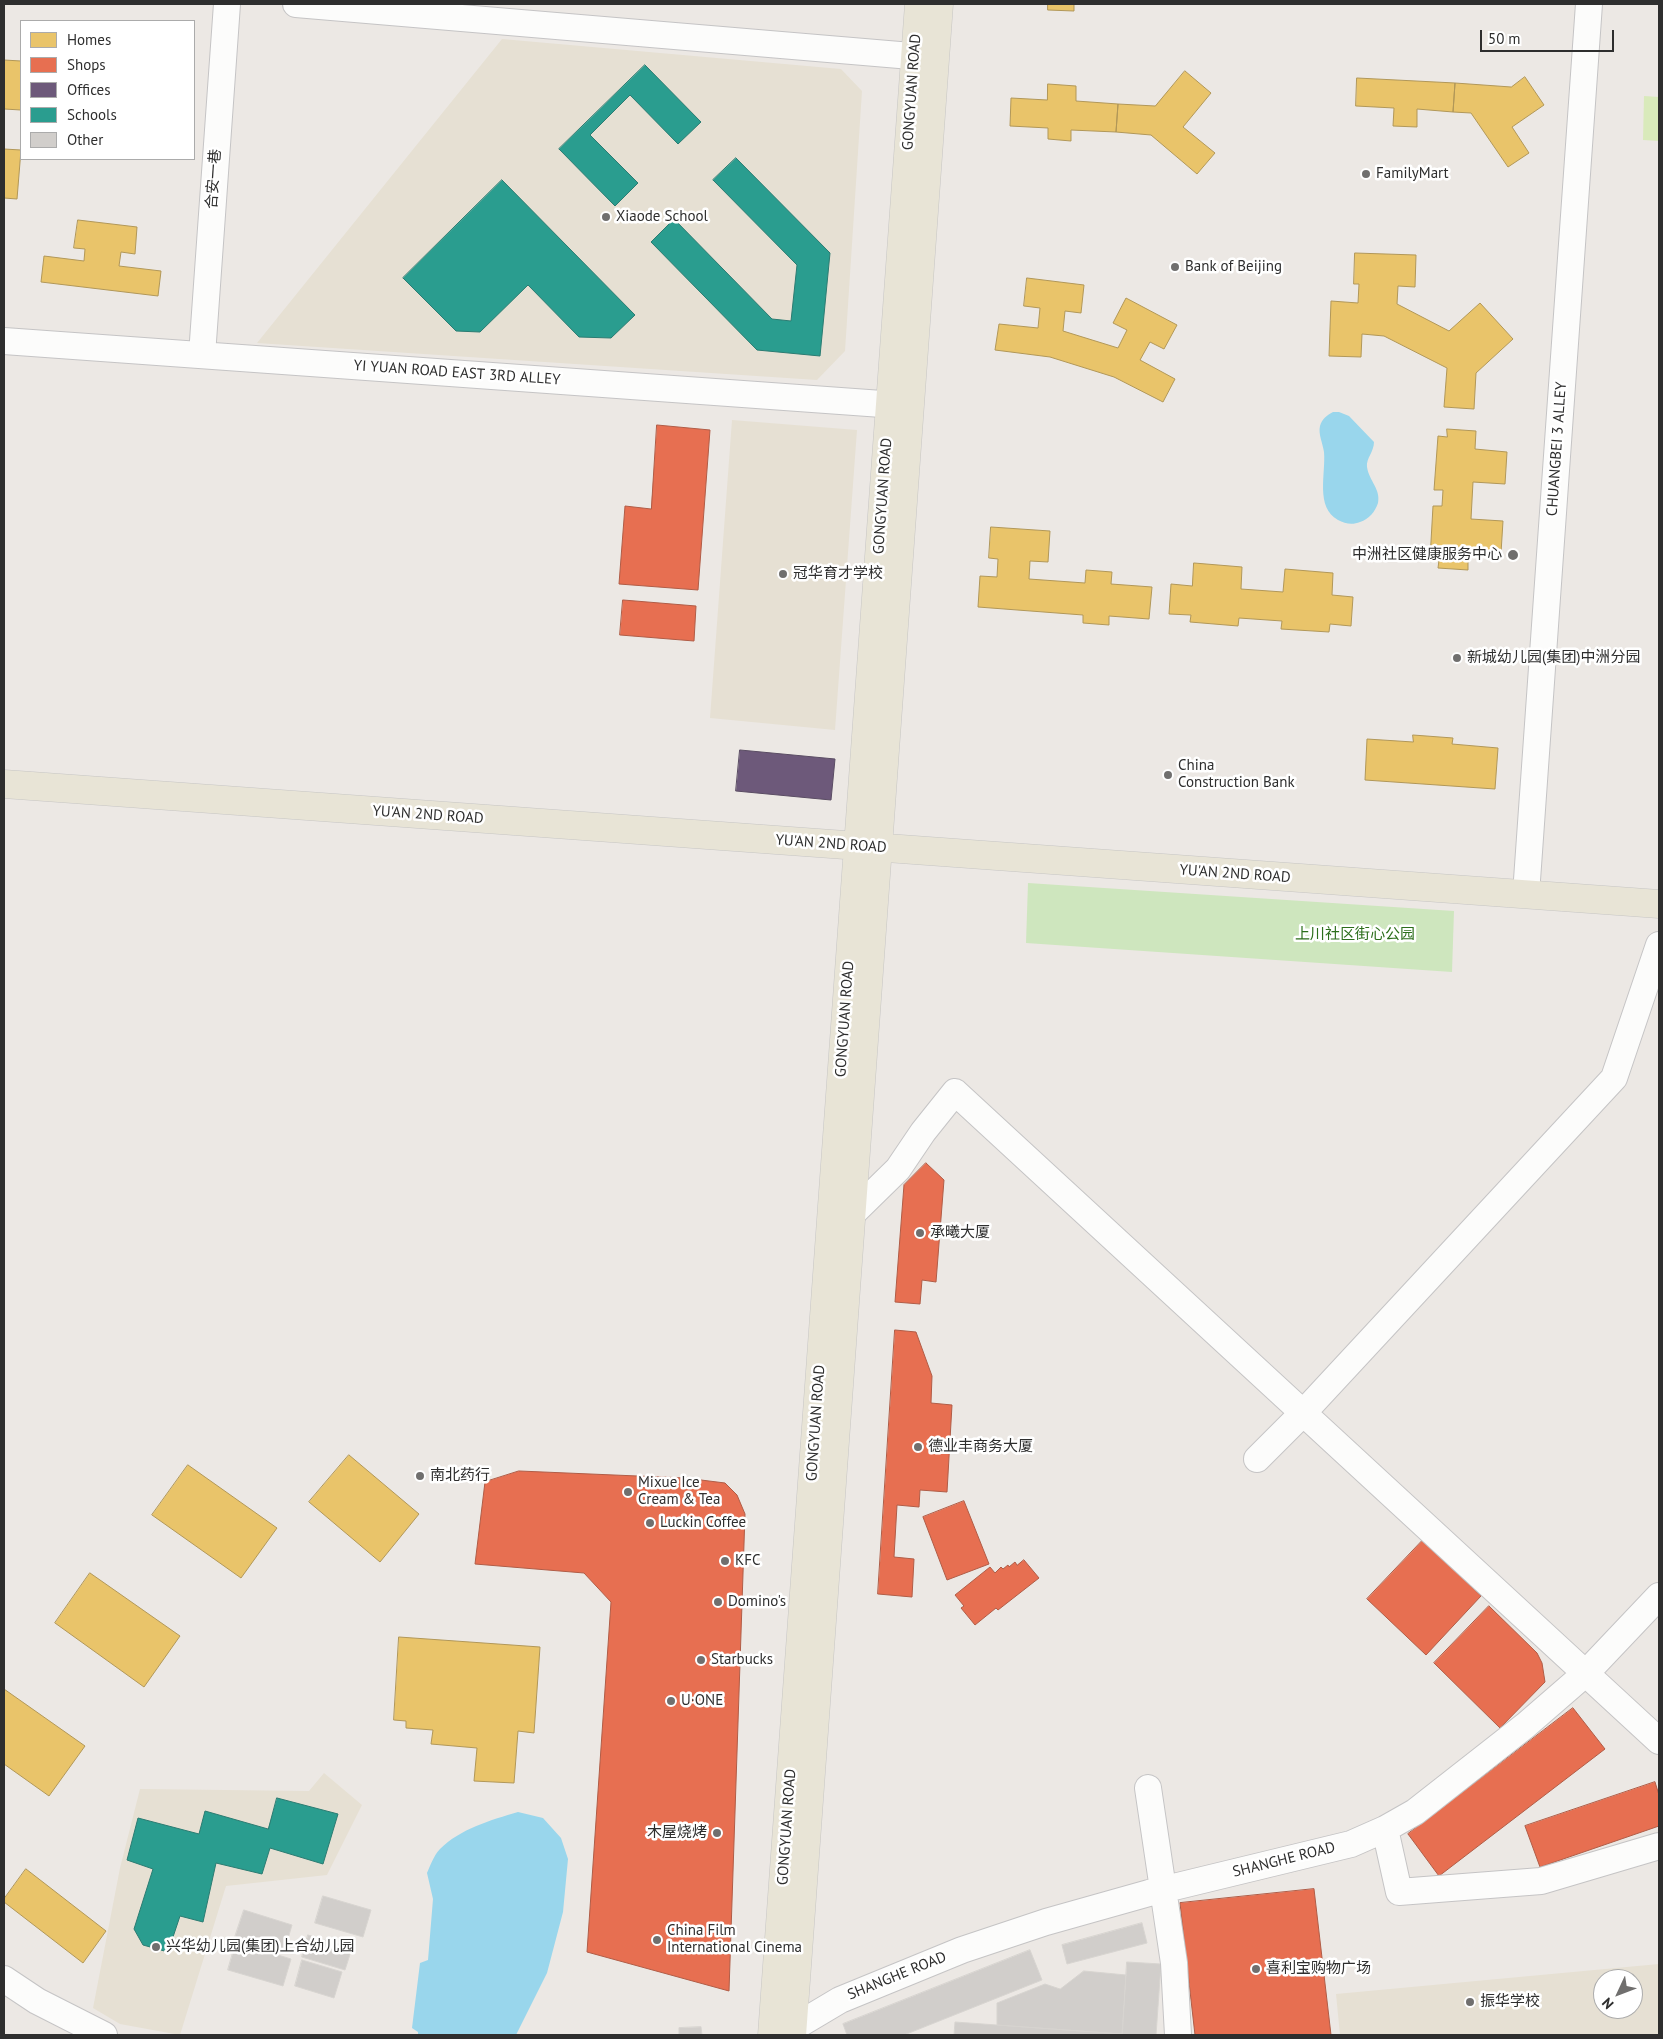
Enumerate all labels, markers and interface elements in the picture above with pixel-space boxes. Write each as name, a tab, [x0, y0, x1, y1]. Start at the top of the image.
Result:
legend	[20, 20, 195, 160]
scale bar	[1483, 20, 1617, 52]
text: 50 m	[1488, 29, 1521, 48]
text: Homes	[67, 30, 111, 49]
street label: GONGYUAN ROAD	[899, 33, 925, 151]
text: Shops	[67, 55, 106, 74]
text: Offices	[67, 80, 111, 99]
text: Schools	[67, 105, 117, 124]
text: Other	[67, 130, 103, 149]
street label: 合安一巷	[203, 148, 225, 210]
place label: FamilyMart	[1376, 165, 1449, 183]
marker: FamilyMart	[1360, 168, 1372, 180]
place label: Xiaode School	[616, 208, 708, 226]
marker: Xiaode School	[600, 211, 612, 223]
place label: Bank of Beijing	[1185, 258, 1282, 276]
marker: Bank of Beijing	[1169, 261, 1181, 273]
street label: YI YUAN ROAD EAST 3RD ALLEY	[353, 357, 561, 389]
street label: CHUANGBEI 3 ALLEY	[1543, 381, 1571, 517]
street label: GONGYUAN ROAD	[870, 437, 896, 555]
place label: 中洲社区健康服务中心	[1352, 546, 1502, 564]
marker: 中洲社区健康服务中心	[1506, 548, 1520, 562]
place label: 冠华育才学校	[793, 565, 883, 583]
marker: 冠华育才学校	[777, 568, 789, 580]
place label: 新城幼儿园(集团)中洲分园	[1467, 649, 1640, 667]
marker: 新城幼儿园(集团)中洲分园	[1451, 652, 1463, 664]
place label: China Construction Bank	[1178, 757, 1295, 792]
marker: China Construction Bank	[1162, 769, 1174, 781]
street label: YU'AN 2ND ROAD	[372, 802, 484, 828]
street label: YU'AN 2ND ROAD	[775, 831, 887, 857]
street label: YU'AN 2ND ROAD	[1179, 861, 1291, 887]
park label: 上川社区街心公园	[1295, 926, 1415, 944]
street label: GONGYUAN ROAD	[832, 960, 858, 1078]
place label: 承曦大厦	[930, 1224, 990, 1242]
marker: 承曦大厦	[914, 1227, 926, 1239]
street label: GONGYUAN ROAD	[803, 1364, 829, 1482]
place label: 德业丰商务大厦	[928, 1438, 1033, 1456]
marker: 德业丰商务大厦	[912, 1441, 924, 1453]
place label: 南北药行	[430, 1467, 490, 1485]
marker: 南北药行	[414, 1470, 426, 1482]
place label: Mixue Ice Cream & Tea	[638, 1474, 720, 1509]
marker: Mixue Ice Cream & Tea	[622, 1486, 634, 1498]
place label: Luckin Coffee	[660, 1514, 746, 1532]
marker: Luckin Coffee	[644, 1517, 656, 1529]
place label: KFC	[735, 1552, 760, 1570]
marker: KFC	[719, 1555, 731, 1567]
place label: Domino's	[728, 1593, 786, 1611]
marker: Domino's	[712, 1596, 724, 1608]
place label: Starbucks	[711, 1651, 773, 1669]
marker: Starbucks	[695, 1654, 707, 1666]
place label: U·ONE	[681, 1692, 723, 1710]
marker: U·ONE	[665, 1695, 677, 1707]
street label: GONGYUAN ROAD	[774, 1768, 800, 1886]
place label: 木屋烧烤	[647, 1824, 707, 1842]
marker: 木屋烧烤	[711, 1827, 723, 1839]
street label: SHANGHE ROAD	[1231, 1839, 1337, 1881]
place label: China Film International Cinema	[667, 1922, 802, 1957]
marker: China Film International Cinema	[651, 1934, 663, 1946]
place label: 兴华幼儿园(集团)上合幼儿园	[166, 1938, 354, 1956]
marker: 兴华幼儿园(集团)上合幼儿园	[150, 1941, 162, 1953]
street label: SHANGHE ROAD	[845, 1948, 949, 2004]
place label: 喜利宝购物广场	[1266, 1960, 1371, 1978]
marker: 喜利宝购物广场	[1250, 1963, 1262, 1975]
north arrow	[1593, 1969, 1643, 2019]
place label: 振华学校	[1480, 1993, 1540, 2011]
text: N	[1598, 1994, 1617, 2013]
marker: 振华学校	[1464, 1996, 1476, 2008]

